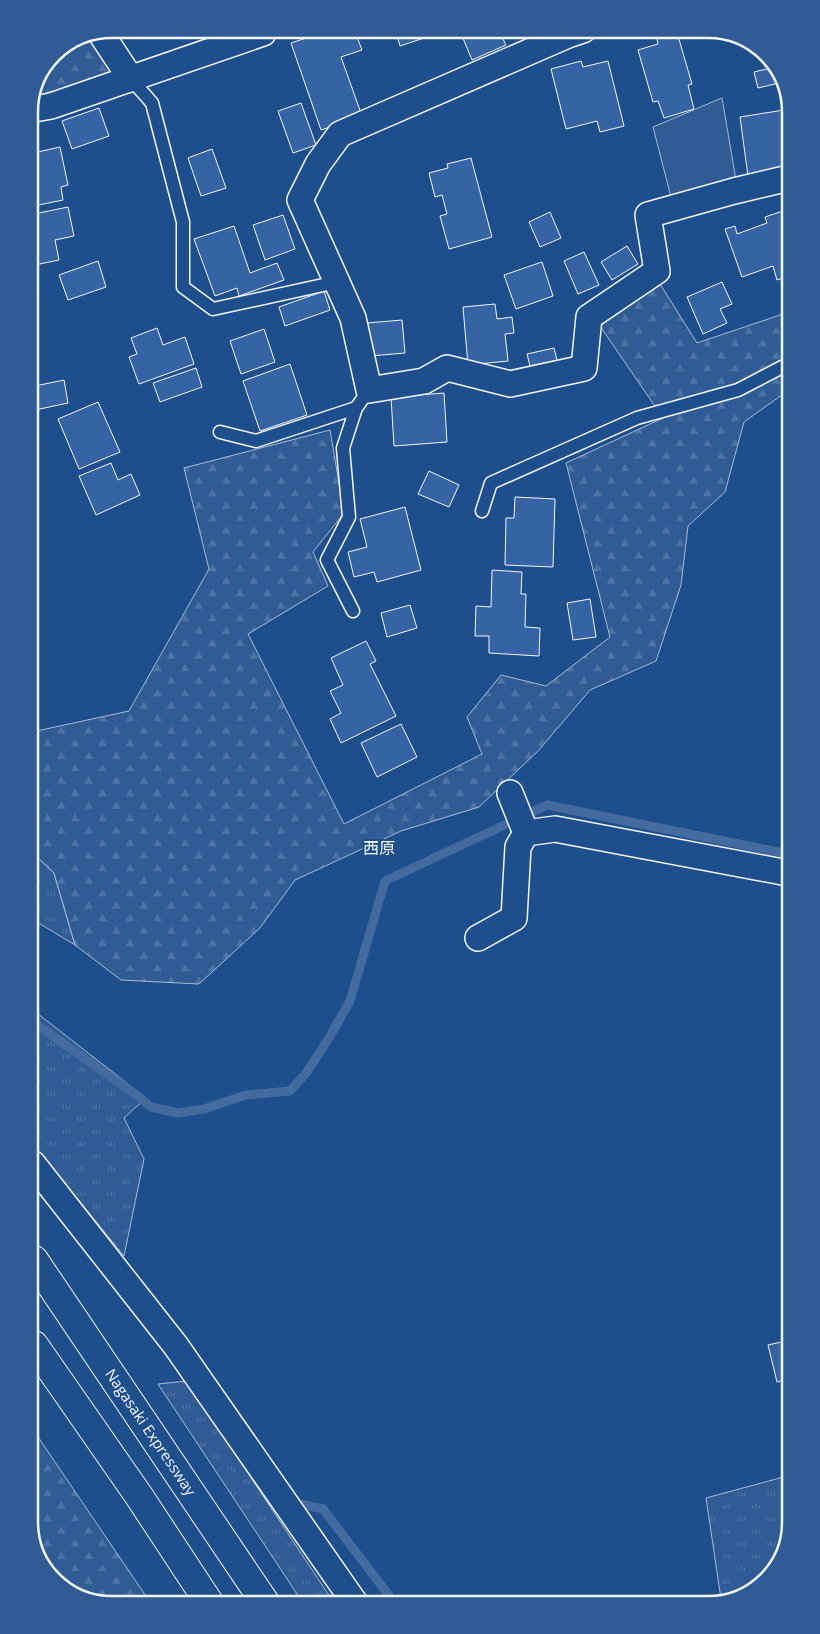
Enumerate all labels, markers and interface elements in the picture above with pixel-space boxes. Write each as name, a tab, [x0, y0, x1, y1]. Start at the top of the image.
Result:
district label: 西原	[363, 837, 395, 859]
street label: Nagasaki Expressway	[101, 1365, 201, 1500]

